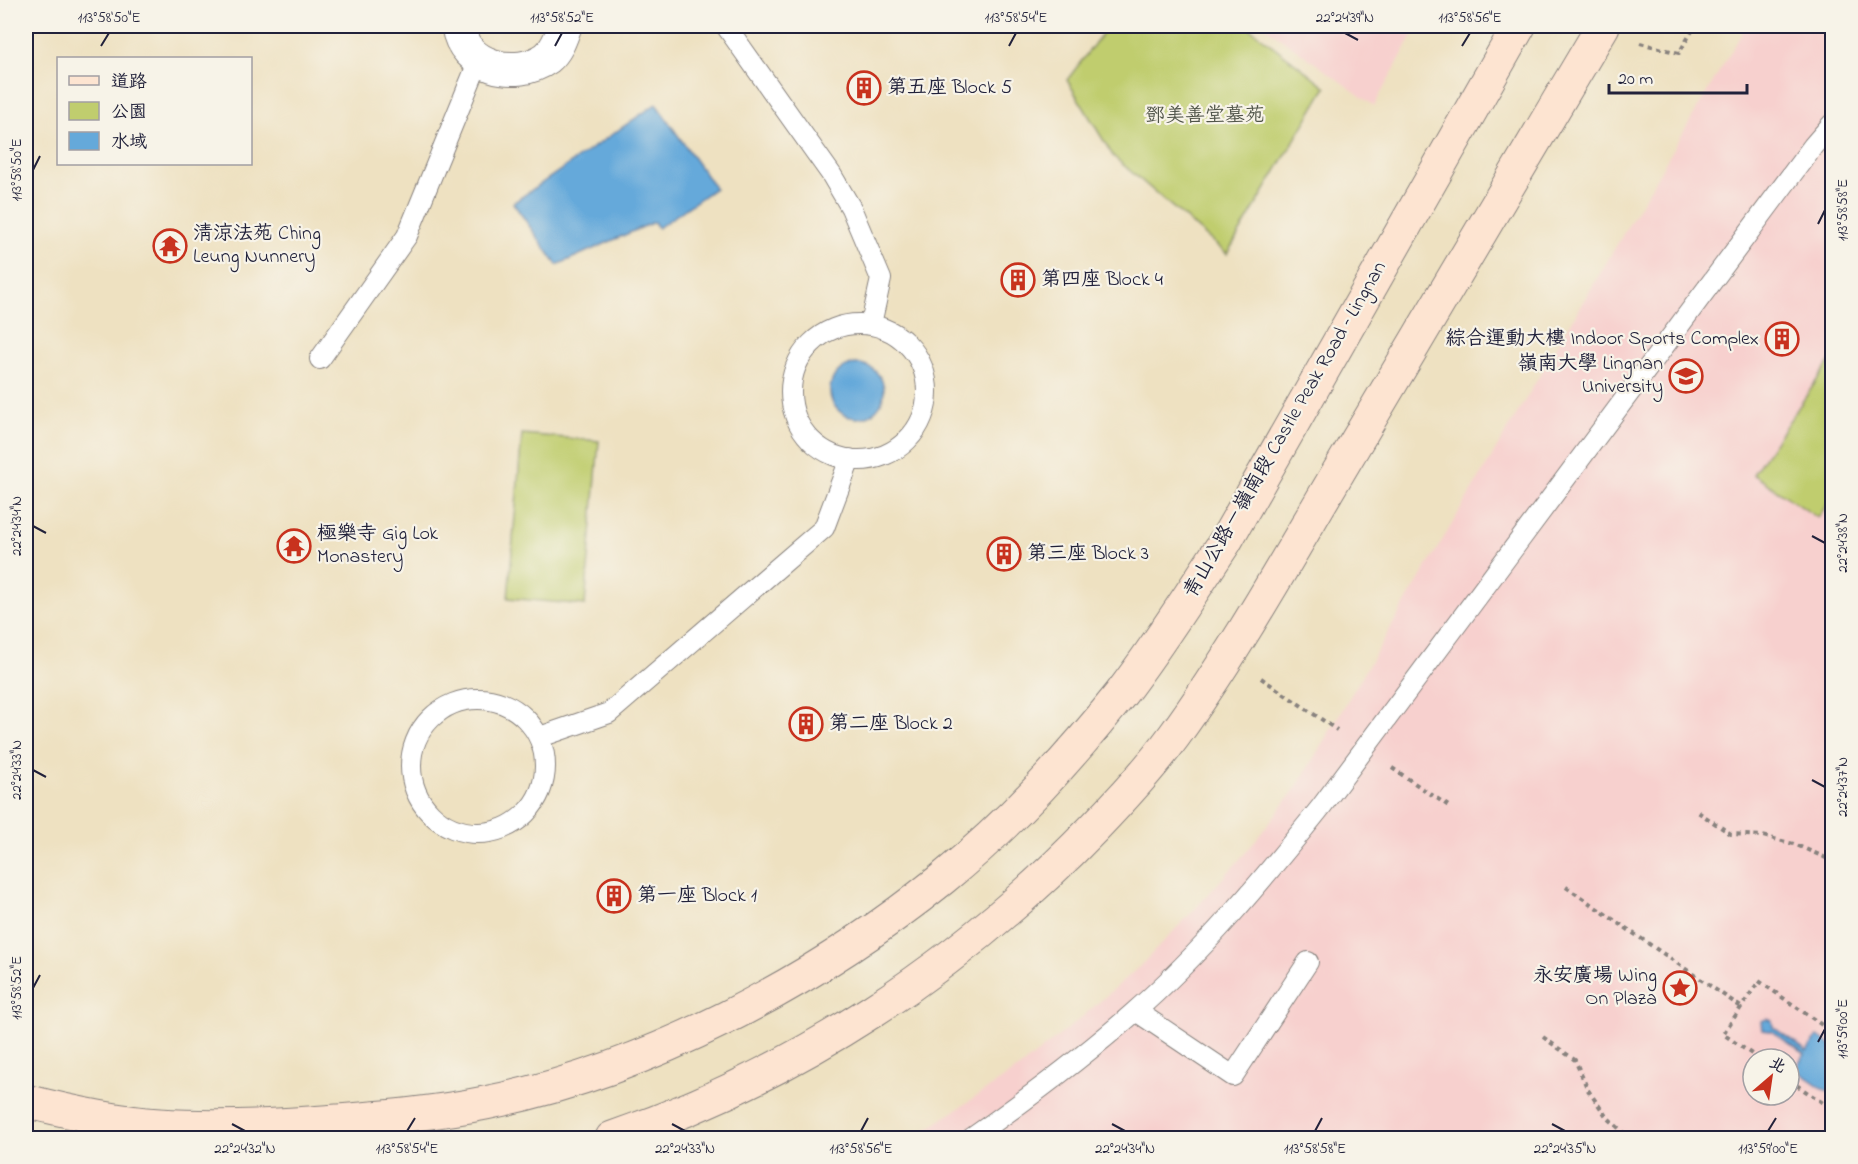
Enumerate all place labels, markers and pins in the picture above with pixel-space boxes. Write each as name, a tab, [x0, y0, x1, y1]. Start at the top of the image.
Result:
building icon: 第五座 Block 5	[846, 70, 882, 106]
place label: 第五座 Block 5	[887, 74, 1012, 103]
place label: 清涼法苑 Ching Leung Nunnery	[193, 220, 321, 273]
temple icon: 清涼法苑 Ching Leung Nunnery	[152, 228, 188, 264]
building icon: 第四座 Block 4	[1000, 262, 1036, 298]
place label: 第四座 Block 4	[1041, 266, 1163, 295]
building icon: 綜合運動大樓 Indoor Sports Complex	[1764, 321, 1800, 357]
place label: 綜合運動大樓 Indoor Sports Complex	[1446, 325, 1759, 354]
place label: 嶺南大學 Lingnan University	[1518, 350, 1663, 402]
school or university icon: 嶺南大學 Lingnan University	[1668, 358, 1704, 394]
place label: 極樂寺 Gig Lok Monastery	[317, 520, 438, 572]
temple icon: 極樂寺 Gig Lok Monastery	[276, 528, 312, 564]
building icon: 第三座 Block 3	[986, 536, 1022, 572]
place label: 第三座 Block 3	[1027, 540, 1149, 569]
building icon: 第二座 Block 2	[788, 706, 824, 742]
place label: 第二座 Block 2	[829, 710, 953, 739]
building icon: 第一座 Block 1	[596, 878, 632, 914]
place label: 第一座 Block 1	[637, 882, 757, 911]
place label: 永安廣場 Wing On Plaza	[1533, 962, 1657, 1014]
place icon: 永安廣場 Wing On Plaza	[1662, 970, 1698, 1006]

